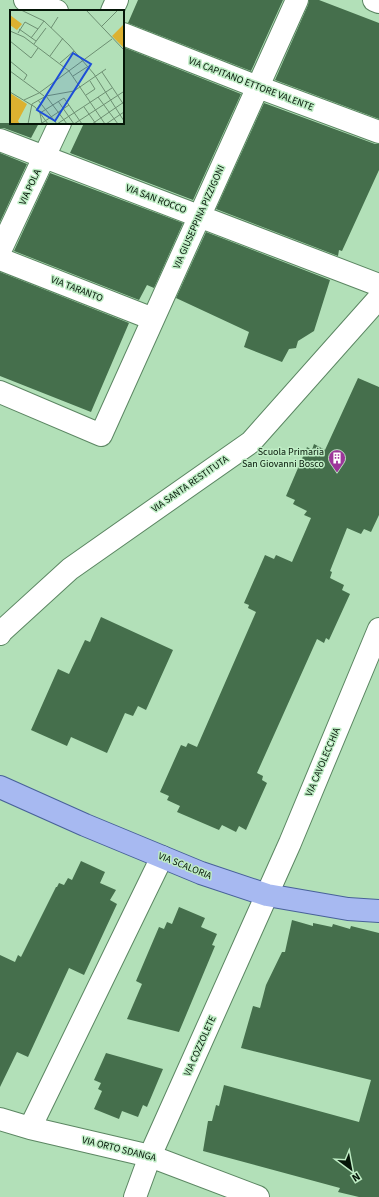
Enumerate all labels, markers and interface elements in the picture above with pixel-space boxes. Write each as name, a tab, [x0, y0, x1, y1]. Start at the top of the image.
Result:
inset map	[10, 10, 124, 124]
street label: VIA CAPITANO ETTORE VALENTE	[186, 54, 316, 114]
street label: VIA GIUSEPPINA PIZZIGONI	[170, 163, 228, 271]
street label: VIA POLA	[16, 166, 45, 207]
street label: VIA SAN ROCCO	[123, 181, 189, 217]
street label: VIA TARANTO	[49, 273, 105, 306]
place label: Scuola Primaria San Giovanni Bosco	[242, 445, 324, 471]
building icon: Scuola Primaria San Giovanni Bosco	[327, 448, 347, 473]
street label: VIA SANTA RESTITUTA	[149, 452, 232, 516]
street label: VIA CAVOLECCHIA	[302, 725, 344, 799]
street label: VIA SCALORIA	[156, 849, 214, 883]
street label: VIA COZZOLETE	[180, 1014, 220, 1078]
street label: VIA ORTO SDANGA	[80, 1133, 158, 1165]
north arrow	[331, 1149, 371, 1189]
text: N	[349, 1169, 363, 1185]

